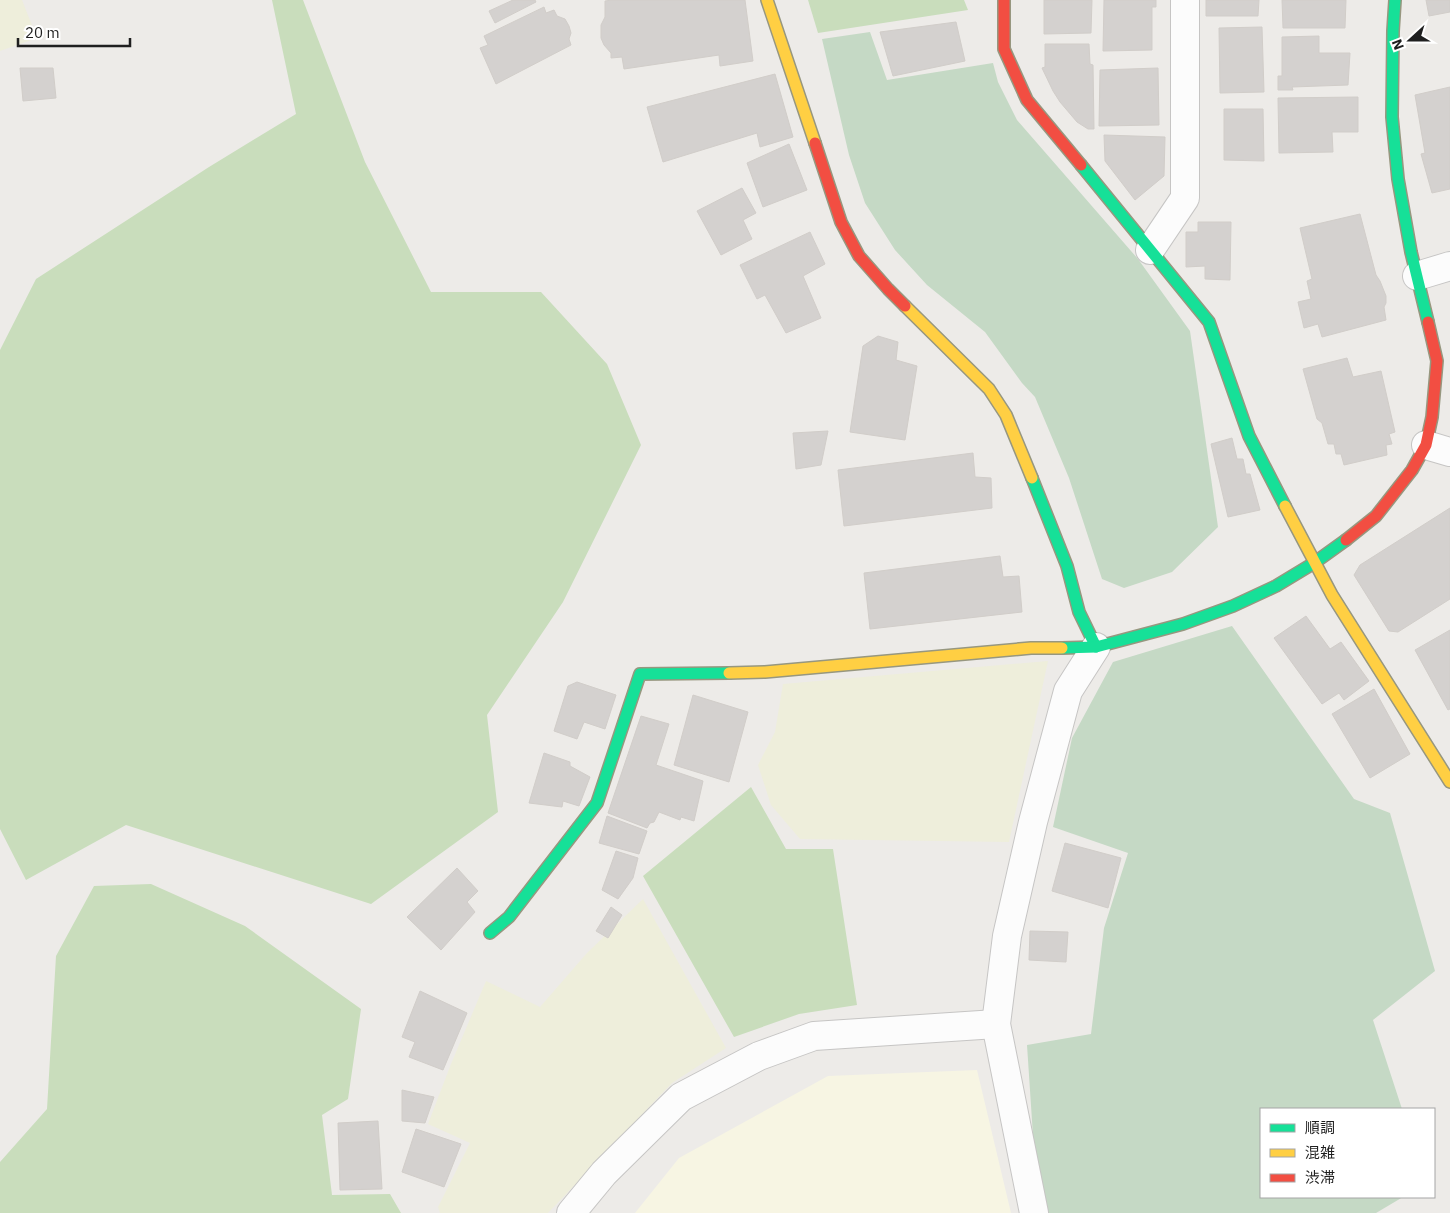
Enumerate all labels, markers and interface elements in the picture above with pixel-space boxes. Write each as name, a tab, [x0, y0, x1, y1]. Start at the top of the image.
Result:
scale bar	[18, 15, 130, 47]
north arrow	[1385, 15, 1435, 65]
text: 20 m	[25, 23, 60, 42]
text: N	[1388, 37, 1408, 53]
legend	[1260, 1108, 1435, 1198]
text: 順調	[1305, 1118, 1335, 1137]
text: 混雑	[1305, 1143, 1335, 1162]
text: 渋滞	[1305, 1168, 1335, 1187]

